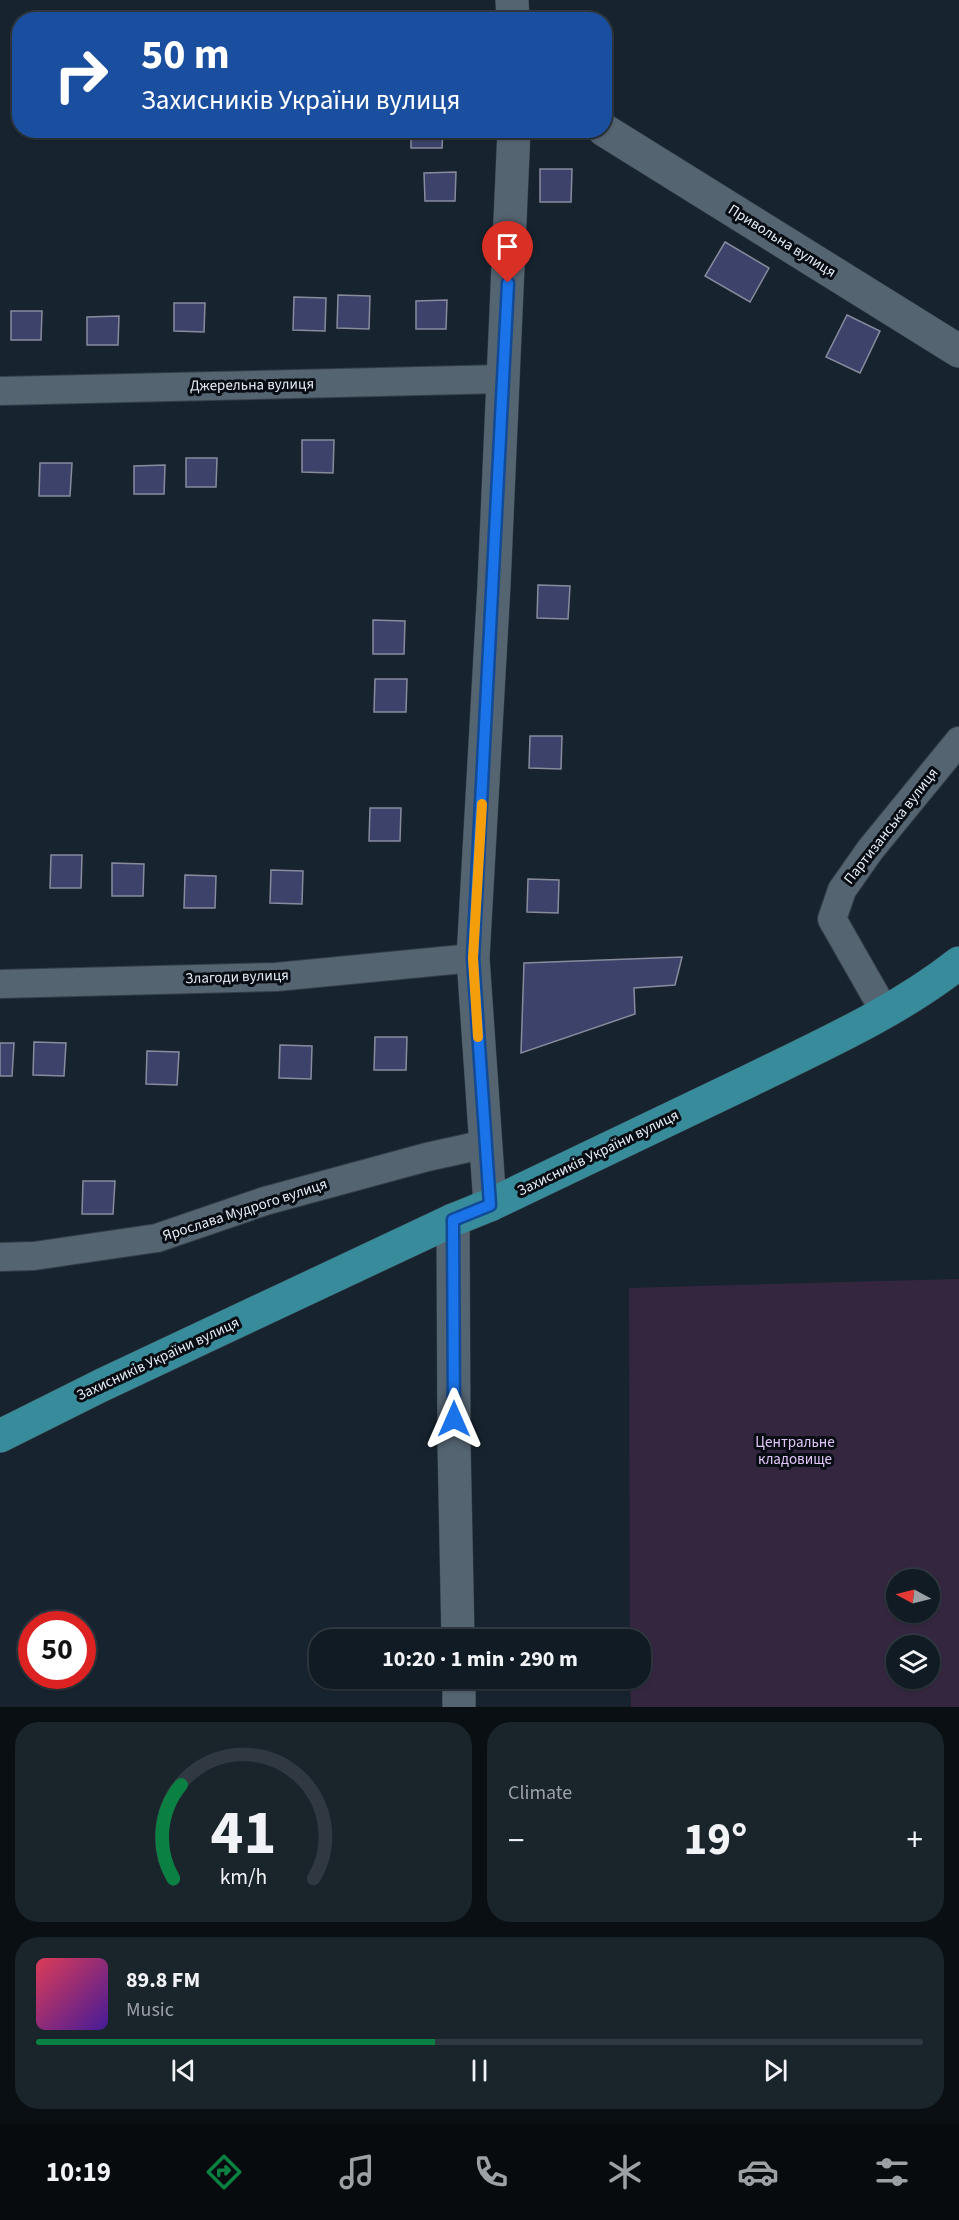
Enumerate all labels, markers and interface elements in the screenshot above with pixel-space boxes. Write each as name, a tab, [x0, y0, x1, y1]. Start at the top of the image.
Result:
text: 50 m	[141, 25, 230, 85]
icon: right	[42, 36, 120, 114]
text: Захисників України вулиця	[141, 81, 460, 120]
street label: Привольна вулиця	[724, 199, 840, 283]
pin	[482, 221, 533, 283]
icon: arrive	[491, 230, 524, 263]
street label: Джерельна вулиця	[190, 373, 314, 397]
street label: Партизанська вулиця	[839, 763, 943, 889]
street label: Злагоди вулиця	[185, 965, 289, 989]
street label: Захисників України вулиця	[514, 1105, 682, 1201]
street label: Ярослава Мудрого вулиця	[160, 1173, 330, 1247]
street label: Захисників України вулиця	[73, 1312, 243, 1406]
position arrow	[422, 1387, 486, 1451]
park label: Центральне кладовище	[755, 1432, 835, 1470]
north arrow	[886, 1569, 940, 1623]
map controls	[886, 1569, 940, 1689]
speed limit sign: 50	[18, 1611, 96, 1689]
button: layers	[886, 1635, 940, 1689]
text: 10:20 · 1 min · 290 m	[382, 1643, 578, 1675]
text: Climate	[508, 1779, 572, 1807]
text: 41	[211, 1789, 276, 1878]
text: 19°	[684, 1808, 747, 1872]
text: −	[508, 1817, 524, 1864]
text: +	[907, 1817, 923, 1864]
text: km/h	[220, 1862, 267, 1893]
text: 89.8 FM	[126, 1964, 200, 1996]
text: Music	[126, 1996, 174, 2024]
icon: previous	[167, 2054, 200, 2087]
icon: pause	[463, 2054, 496, 2087]
icon: next	[759, 2054, 792, 2087]
icon: directions	[203, 2151, 245, 2193]
icon: music	[336, 2151, 378, 2193]
icon: phone	[470, 2151, 512, 2193]
icon: climate	[604, 2151, 646, 2193]
icon: car	[737, 2151, 779, 2193]
icon: filters	[871, 2151, 913, 2193]
text: 10:19	[46, 2153, 111, 2192]

